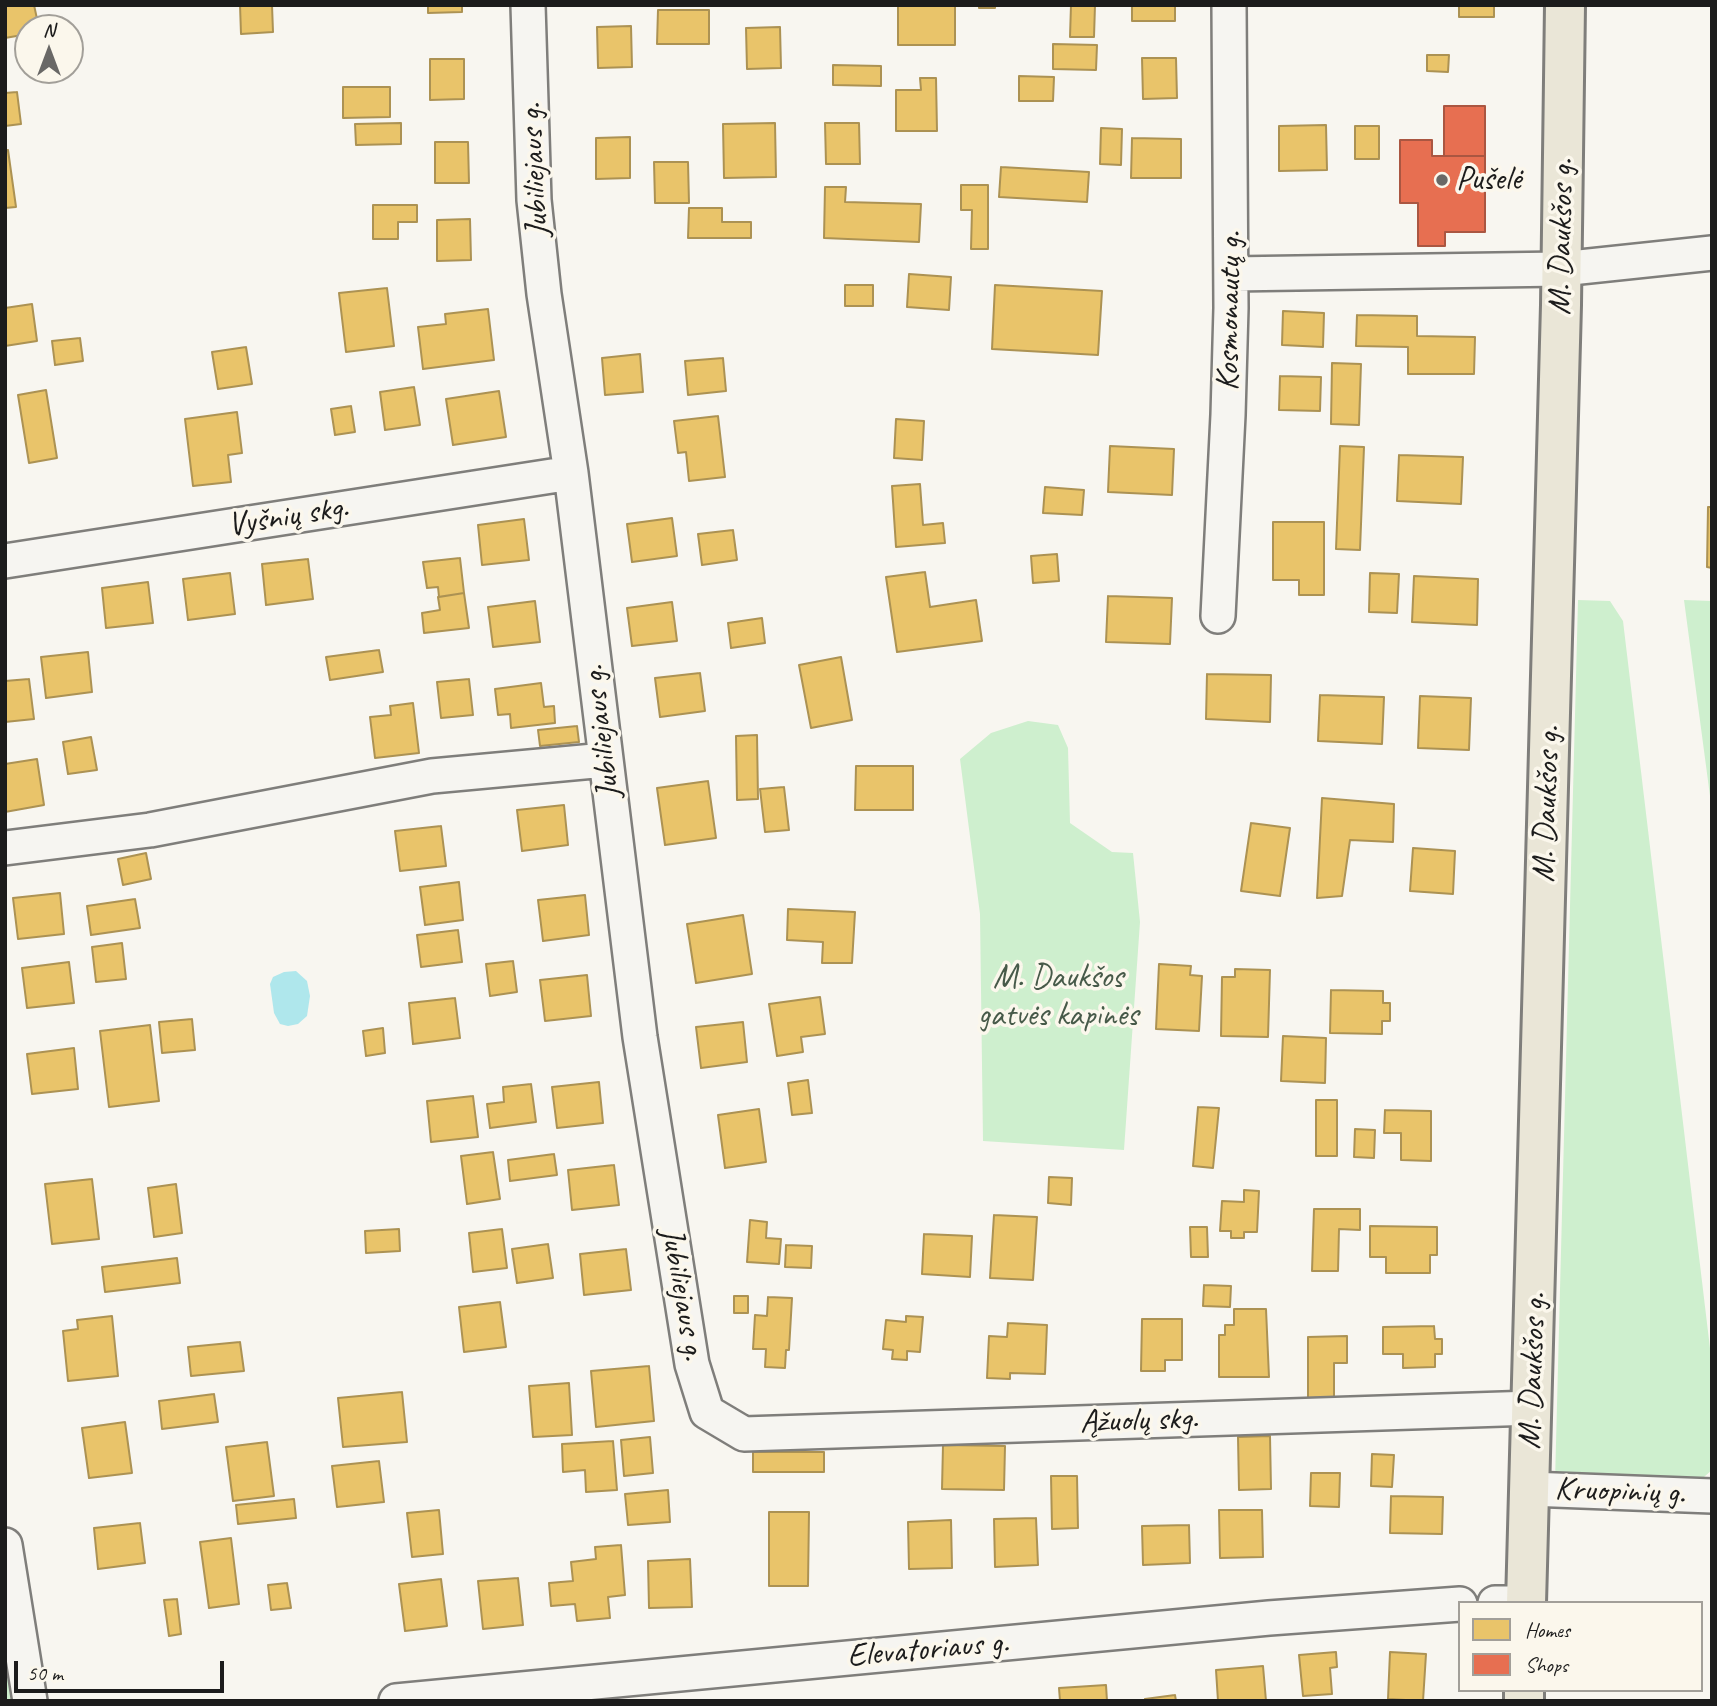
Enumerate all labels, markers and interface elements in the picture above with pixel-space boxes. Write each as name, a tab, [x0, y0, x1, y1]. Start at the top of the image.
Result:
north arrow	[14, 14, 84, 84]
text: N	[43, 18, 55, 42]
street label: Jubiliejaus g.	[512, 102, 558, 238]
street label: M. Daukšos g.	[1541, 158, 1583, 316]
place label: Pušelė	[1456, 160, 1521, 200]
marker: Pušelė	[1434, 172, 1450, 188]
street label: Kosmonautų g.	[1209, 231, 1251, 391]
street label: Vyšnių skg.	[225, 488, 351, 546]
street label: Jubiliejaus g.	[574, 663, 630, 801]
street label: M. Daukšos g.	[1524, 725, 1570, 883]
park label: M. Daukšos gatvės kapinės	[978, 958, 1138, 1036]
street label: Jubiliejaus g.	[651, 1225, 713, 1363]
street label: M. Daukšos g.	[1510, 1292, 1556, 1450]
street label: Ąžuolų skg.	[1079, 1399, 1199, 1443]
street label: Kruopinių g.	[1554, 1470, 1686, 1514]
legend	[1458, 1601, 1703, 1692]
text: Homes	[1525, 1617, 1570, 1643]
street label: Elevatoriaus g.	[846, 1623, 1010, 1677]
scale bar	[18, 1646, 228, 1690]
text: Shops	[1525, 1652, 1568, 1678]
text: 50 m	[27, 1660, 63, 1686]

